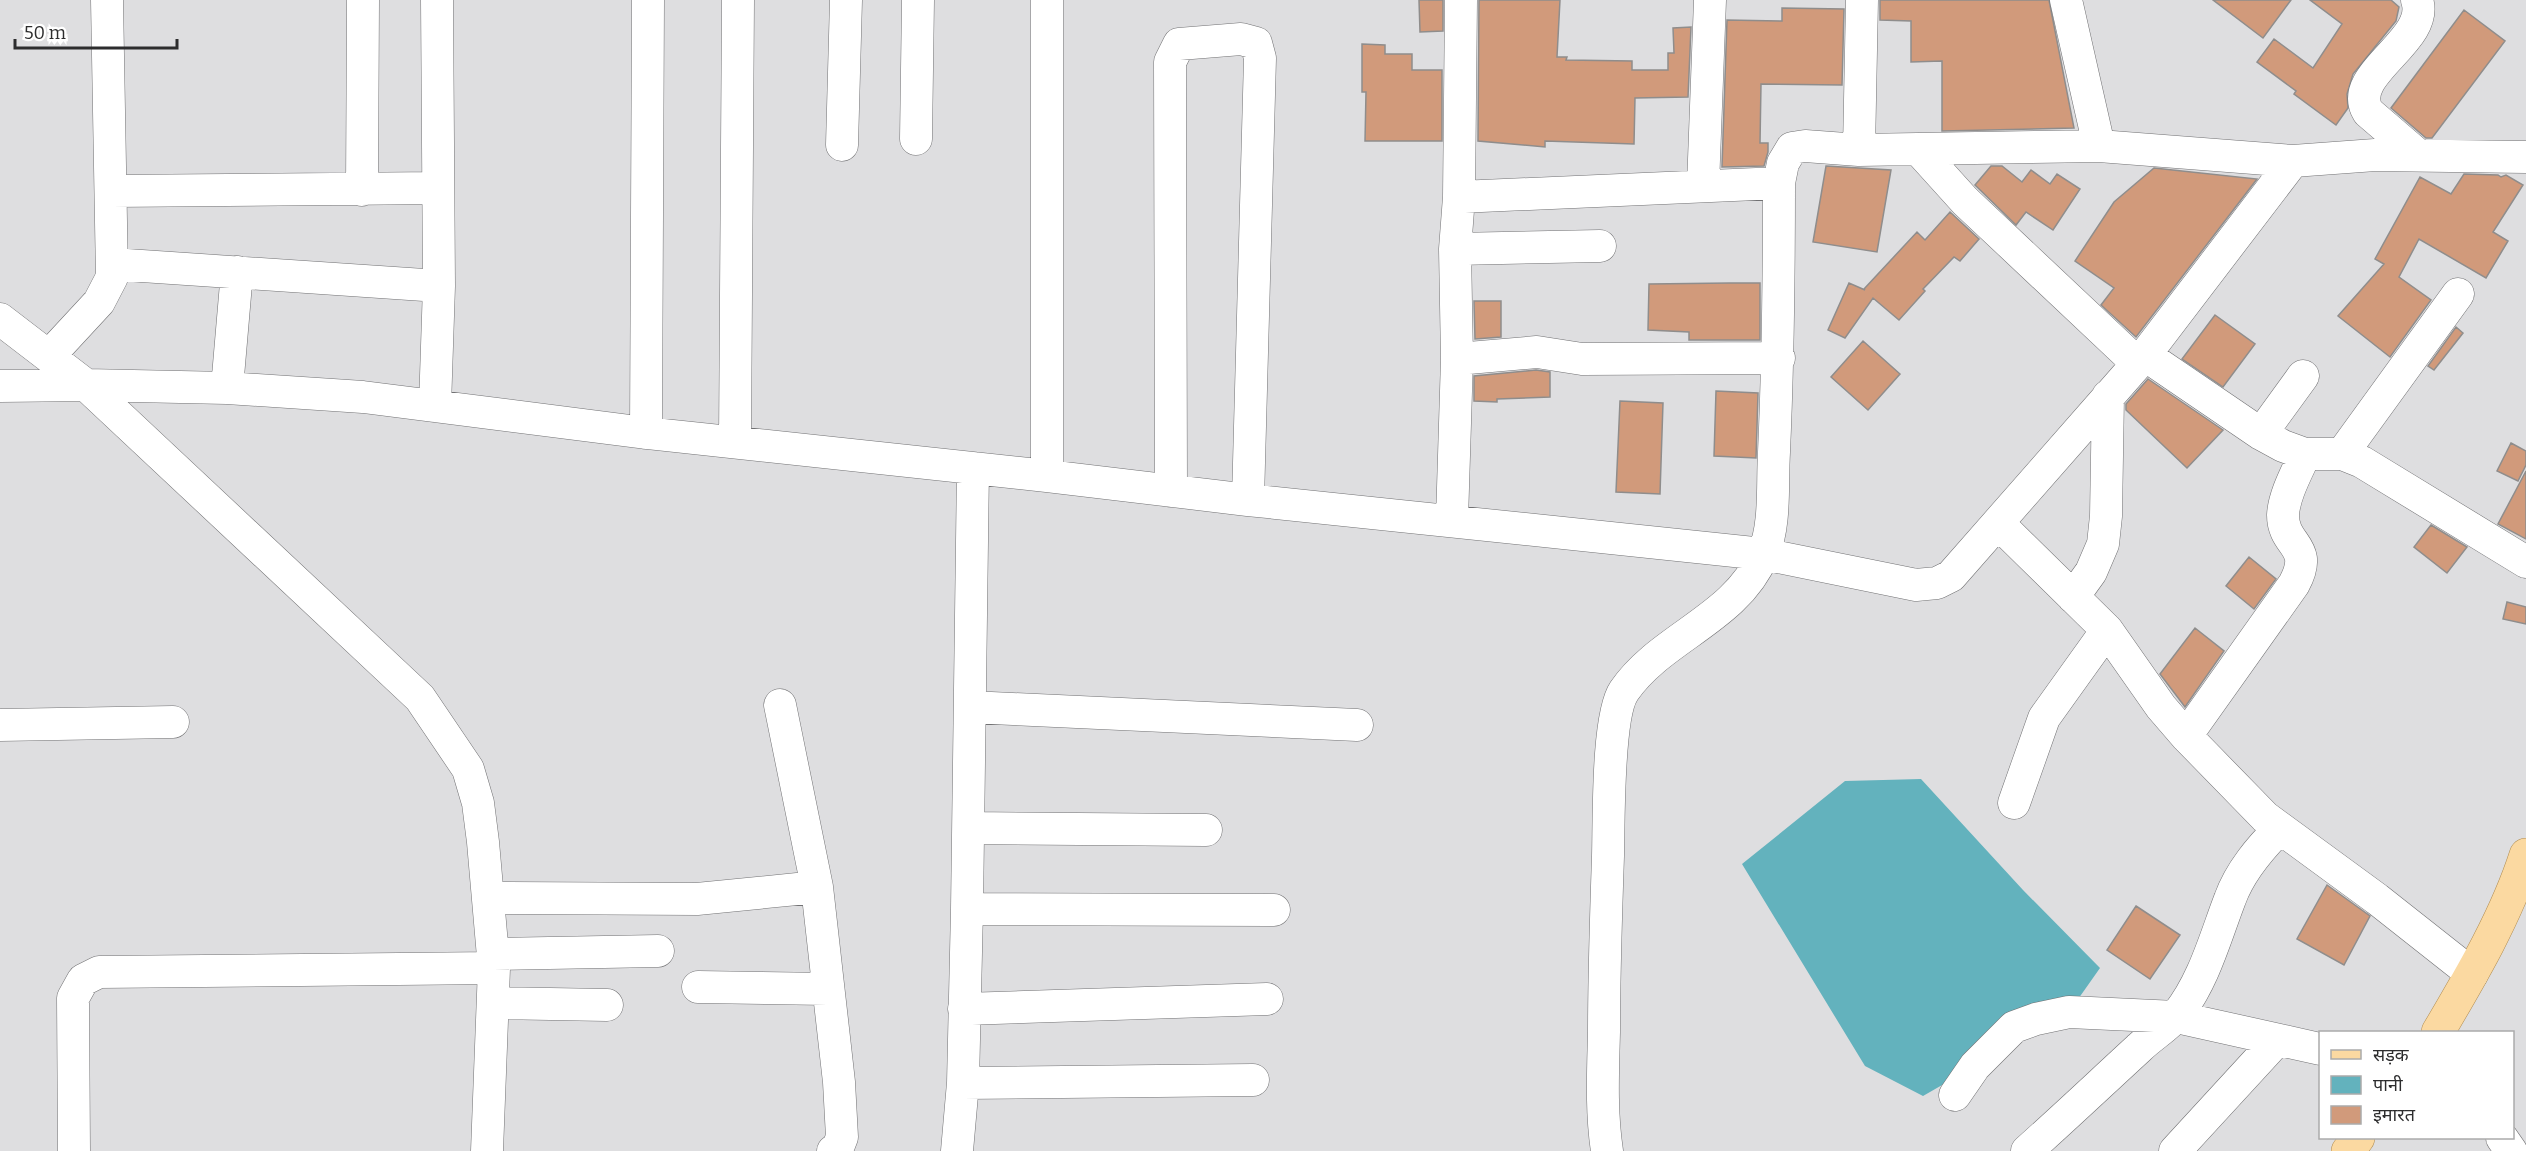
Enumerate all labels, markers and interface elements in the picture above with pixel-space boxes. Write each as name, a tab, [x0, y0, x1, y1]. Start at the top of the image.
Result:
scale bar	[15, 12, 177, 50]
text: 50 m	[24, 22, 66, 44]
legend	[2319, 1031, 2514, 1139]
text: सड़क	[2373, 1044, 2410, 1066]
text: पानी	[2373, 1074, 2403, 1096]
text: इमारत	[2373, 1104, 2416, 1126]

